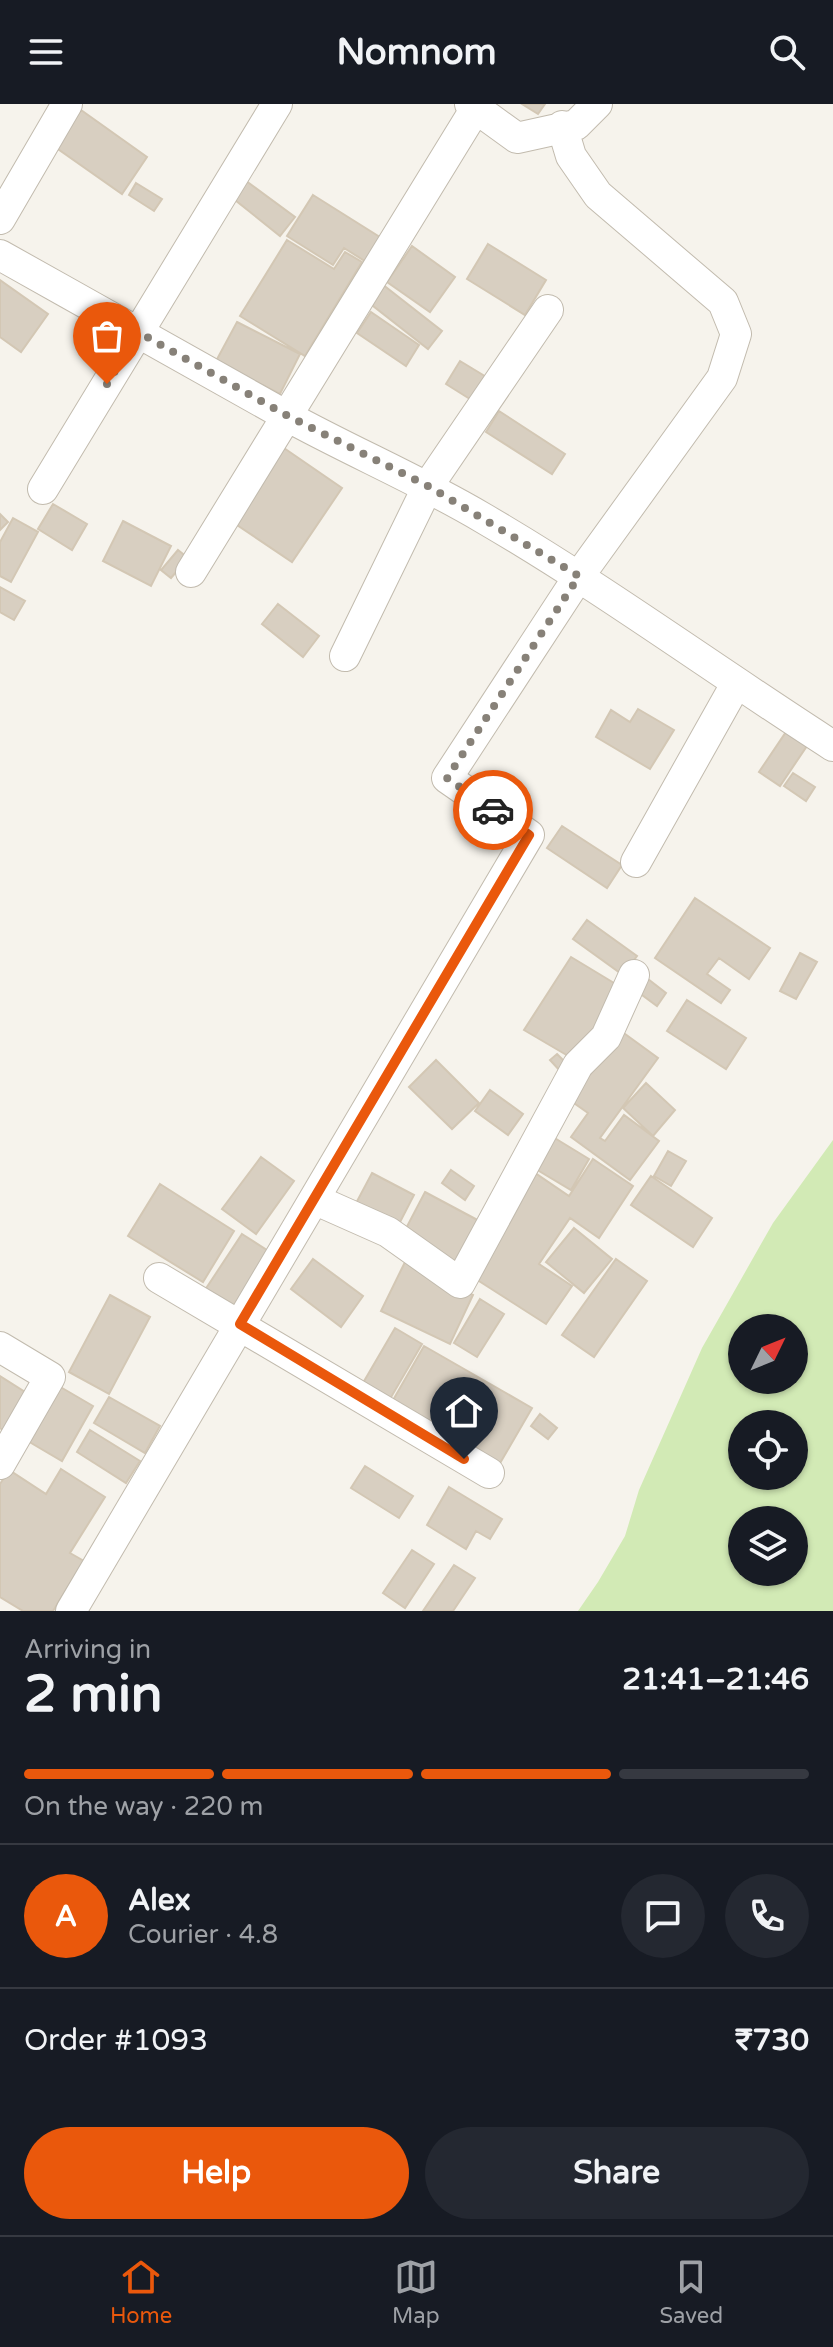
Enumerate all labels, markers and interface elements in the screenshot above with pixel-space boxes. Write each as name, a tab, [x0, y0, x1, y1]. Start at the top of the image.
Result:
icon: menu	[24, 30, 68, 74]
icon: search	[765, 30, 809, 74]
text: Nomnom	[336, 31, 497, 74]
pin	[73, 302, 141, 384]
icon: bag	[85, 314, 129, 358]
courier	[453, 770, 533, 850]
icon: car	[471, 788, 515, 832]
north arrow	[728, 1314, 808, 1394]
map controls	[728, 1314, 808, 1586]
pin	[430, 1377, 498, 1459]
icon: home	[442, 1389, 486, 1433]
button: locate	[728, 1410, 808, 1490]
button: layers	[728, 1506, 808, 1586]
text: Arriving in	[24, 1634, 151, 1665]
text: 21:41–21:46	[622, 1661, 809, 1698]
text: 2 min	[24, 1663, 163, 1726]
text: On the way · 220 m	[24, 1791, 263, 1822]
button: chat	[621, 1874, 705, 1958]
button: phone	[725, 1874, 809, 1958]
text: Alex	[128, 1882, 191, 1919]
text: A	[55, 1898, 77, 1935]
text: Courier · 4.8	[128, 1919, 278, 1950]
text: Order #1093	[24, 2022, 208, 2059]
text: ₹730	[735, 2022, 809, 2059]
button: Help	[24, 2127, 409, 2219]
button: Share	[425, 2127, 809, 2219]
tab: Home	[110, 2255, 172, 2329]
tab: Map	[392, 2255, 440, 2329]
tab: Saved	[659, 2255, 723, 2329]

